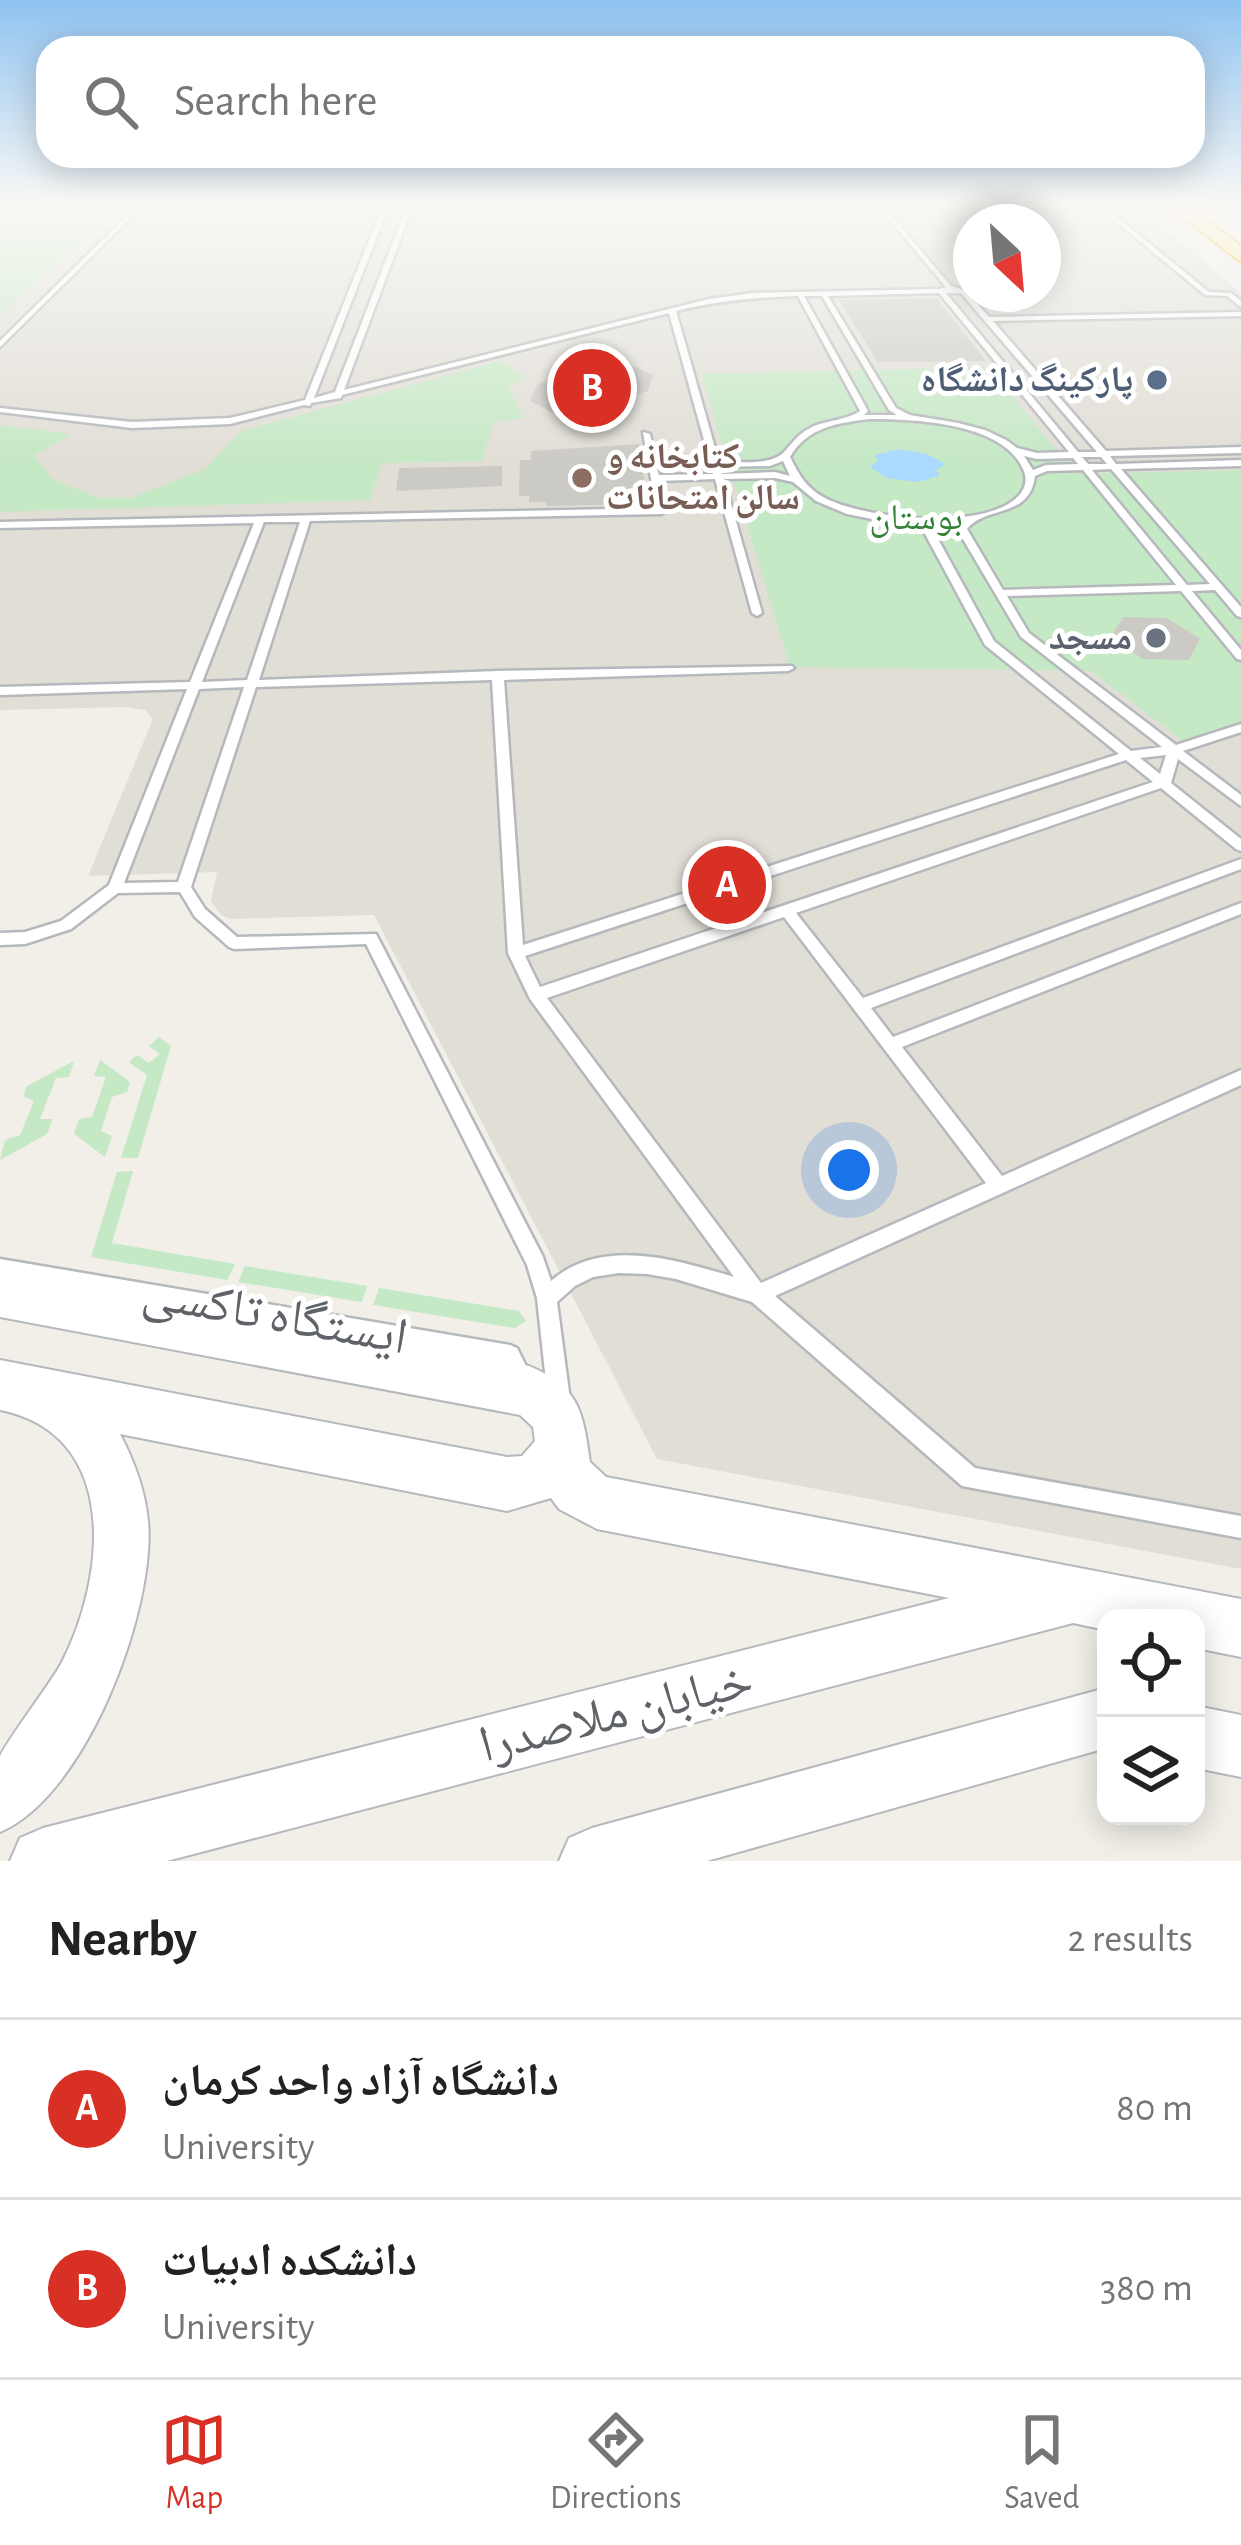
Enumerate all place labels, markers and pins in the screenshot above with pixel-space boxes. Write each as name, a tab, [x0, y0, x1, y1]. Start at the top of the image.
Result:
pin: B	[553, 343, 631, 433]
place label: پارکینگ دانشگاه	[921, 362, 1133, 400]
marker: پارکینگ دانشگاه	[1144, 367, 1170, 393]
place label: کتابخانه و سالن امتحانات	[606, 439, 800, 519]
marker: کتابخانه و سالن امتحانات	[569, 465, 595, 491]
place label: مسجد	[1049, 620, 1132, 656]
marker: مسجد	[1143, 625, 1169, 651]
pin: A	[688, 840, 766, 930]

